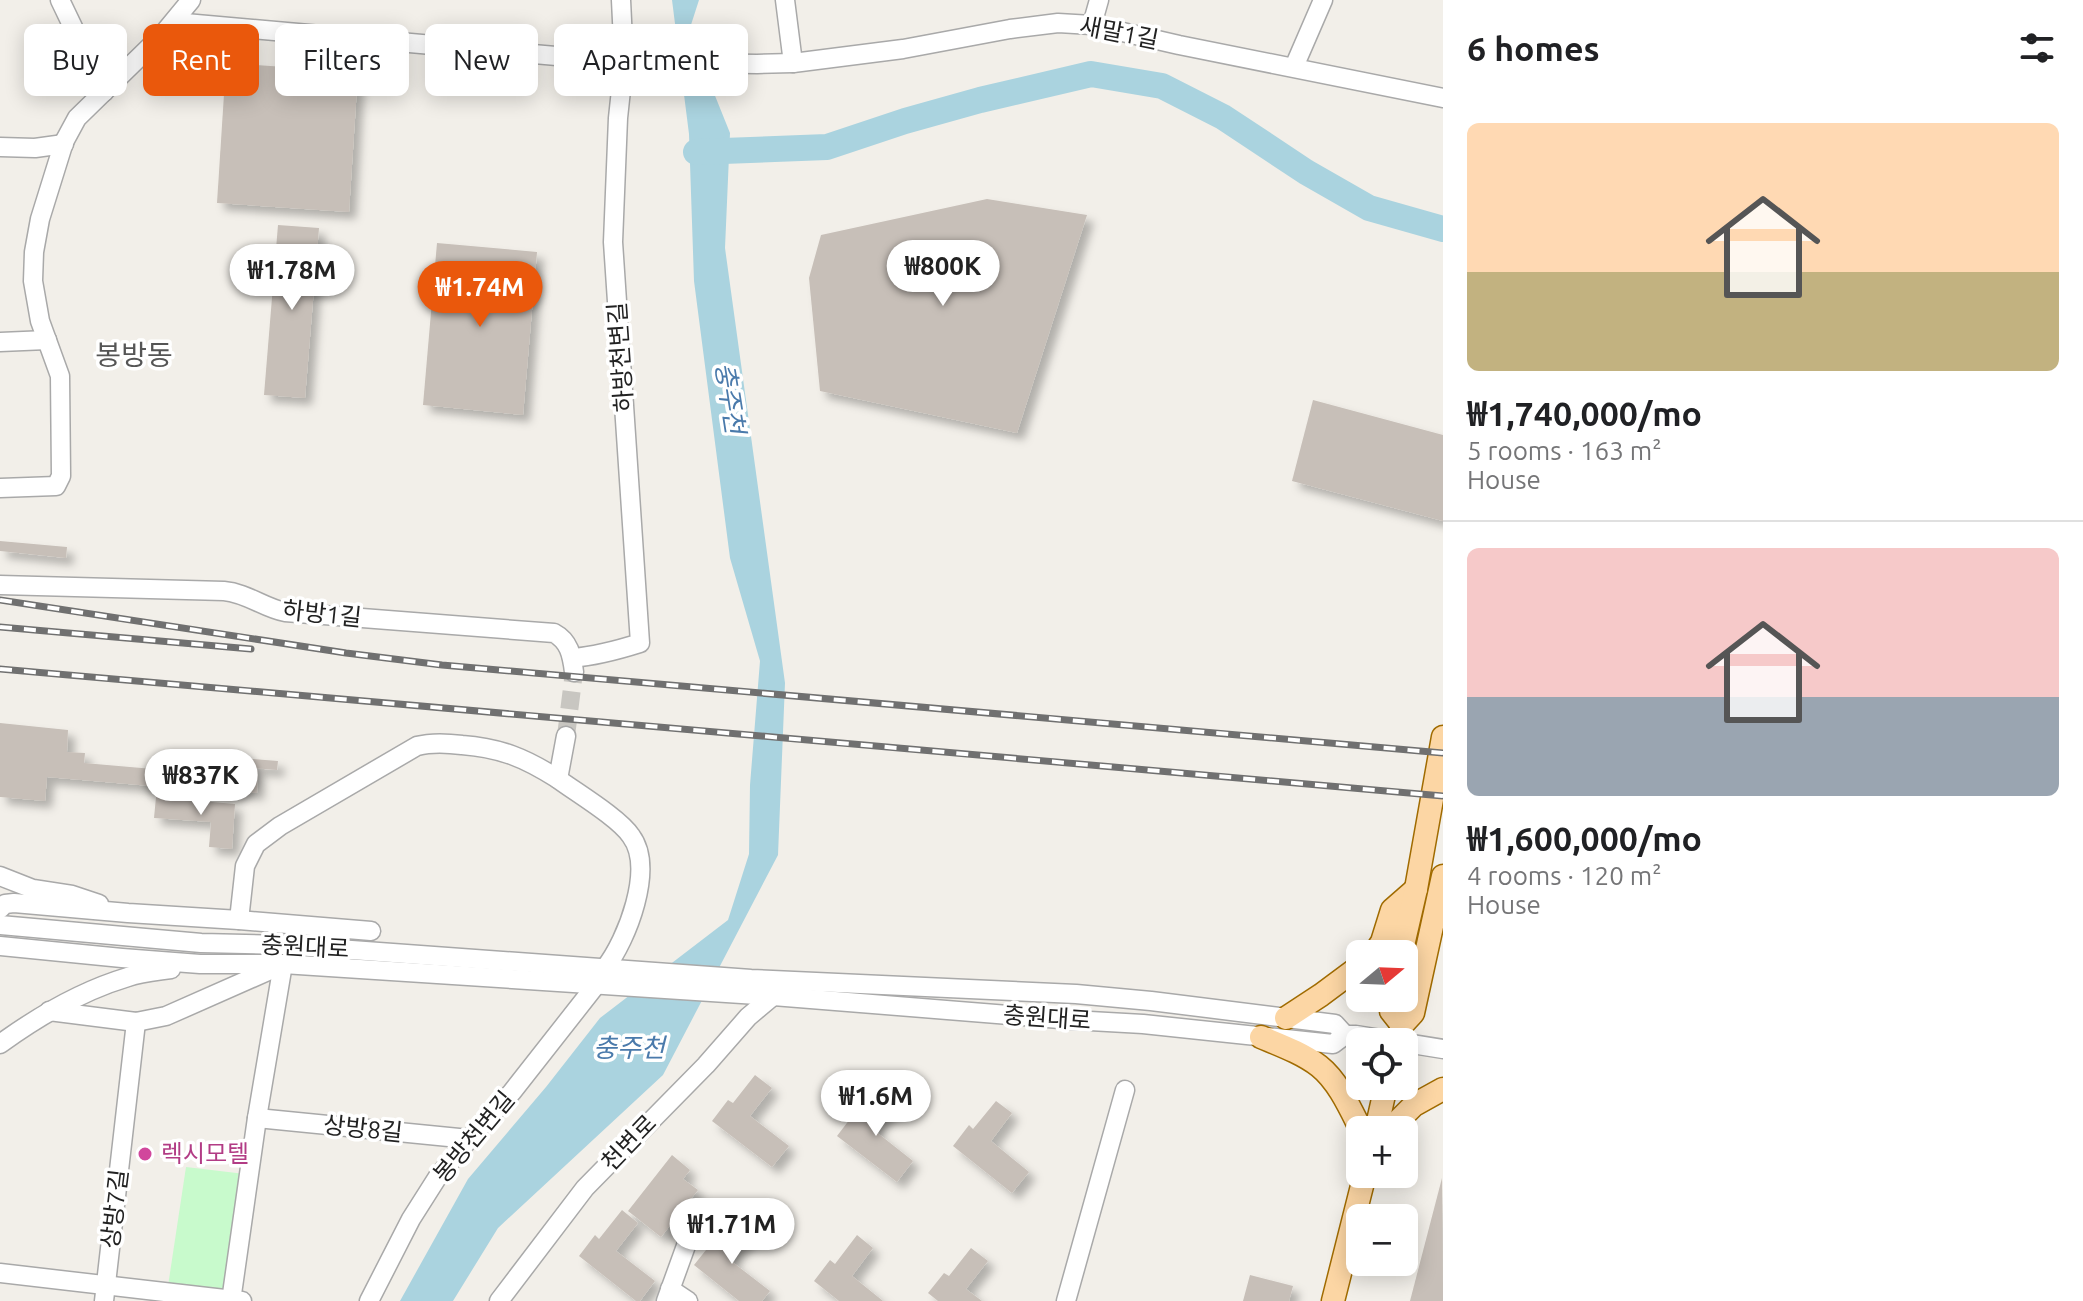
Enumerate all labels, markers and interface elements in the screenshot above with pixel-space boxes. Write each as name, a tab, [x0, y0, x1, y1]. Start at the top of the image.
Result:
street label: 새말1길	[1077, 12, 1161, 53]
chip: Buy	[24, 24, 127, 96]
chip: Rent	[143, 24, 259, 96]
chip: Filters	[275, 24, 409, 96]
chip: New	[425, 24, 538, 96]
chip: Apartment	[554, 24, 748, 96]
icon: filters	[2015, 26, 2059, 70]
text: 6 homes	[1467, 29, 1600, 67]
icon: home	[1691, 175, 1835, 319]
pin: ₩800K	[887, 240, 999, 308]
pin: ₩1.78M	[227, 244, 357, 312]
text: ₩800K	[905, 251, 981, 280]
text: ₩1.78M	[248, 255, 336, 284]
pin: ₩1.74M	[415, 261, 545, 329]
text: ₩1.74M	[436, 272, 524, 301]
street label: 하방천변길	[603, 301, 638, 413]
district label: 봉방동	[95, 339, 173, 370]
water label: 충주천	[711, 360, 751, 439]
text: ₩1,740,000/mo	[1467, 394, 1702, 432]
text: 5 rooms · 163 m²	[1467, 436, 1662, 465]
text: House	[1467, 465, 1541, 494]
street label: 하방1길	[281, 596, 363, 631]
icon: home	[1691, 600, 1835, 744]
pin: ₩837K	[145, 749, 257, 817]
text: ₩837K	[163, 760, 239, 789]
text: ₩1,600,000/mo	[1467, 819, 1702, 857]
text: 4 rooms · 120 m²	[1467, 861, 1662, 890]
text: House	[1467, 890, 1541, 919]
street label: 충원대로	[260, 931, 350, 962]
north arrow	[1346, 940, 1418, 1012]
map controls	[1346, 940, 1418, 1276]
street label: 충원대로	[1002, 1001, 1092, 1034]
button: locate	[1346, 1028, 1418, 1100]
water label: 충주천	[593, 1033, 668, 1062]
pin: ₩1.6M	[820, 1070, 932, 1138]
text: ₩1.6M	[839, 1081, 913, 1110]
street label: 봉방천변길	[428, 1086, 519, 1188]
street label: 천변로	[596, 1109, 661, 1176]
street label: 상방8길	[322, 1111, 404, 1146]
button: +	[1346, 1116, 1418, 1188]
place label: 렉시모텔	[161, 1140, 249, 1167]
marker: 렉시모텔	[136, 1145, 154, 1163]
street label: 상방7길	[96, 1168, 133, 1250]
pin: ₩1.71M	[667, 1198, 797, 1266]
button: −	[1346, 1204, 1418, 1276]
text: ₩1.71M	[688, 1209, 776, 1238]

